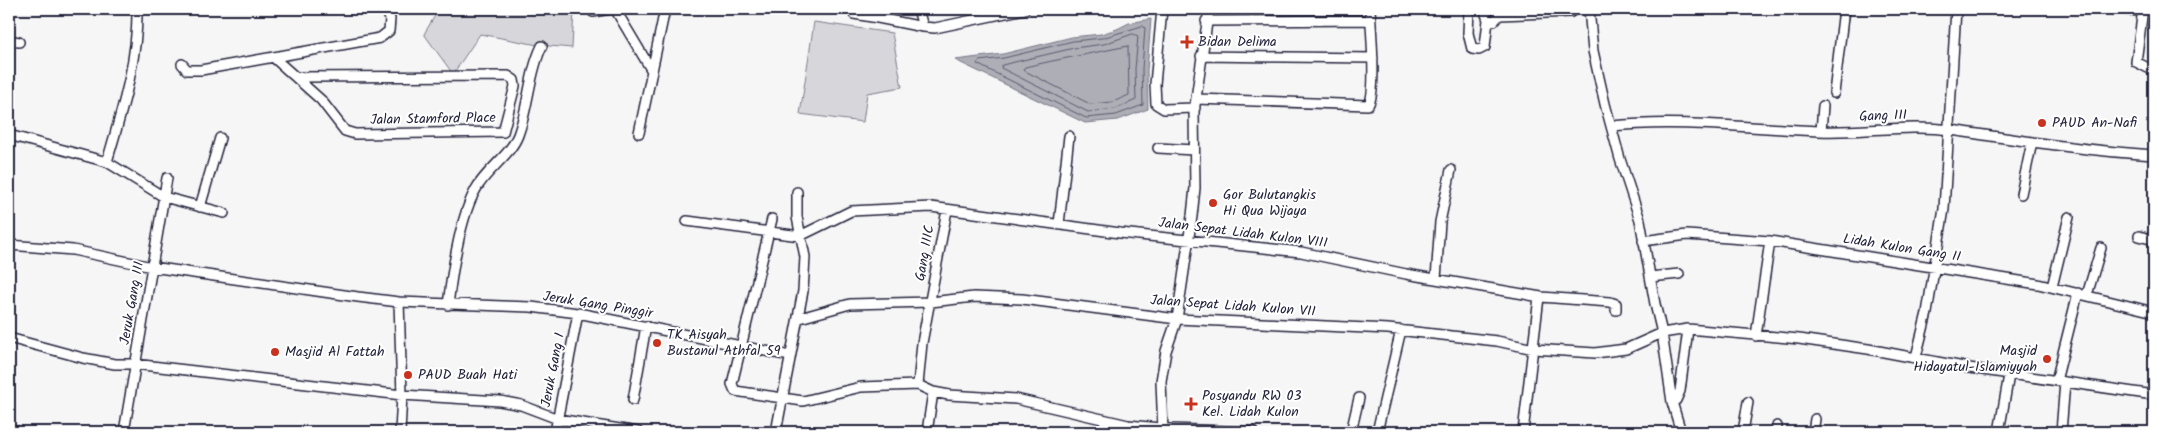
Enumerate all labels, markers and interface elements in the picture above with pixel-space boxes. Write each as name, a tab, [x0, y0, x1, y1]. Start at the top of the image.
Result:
place label: Bidan Delima	[1198, 31, 1277, 53]
marker: Bidan Delima	[1180, 35, 1194, 49]
street label: Gang III	[1859, 104, 1907, 128]
street label: Jalan Stamford Place	[370, 107, 497, 131]
place label: PAUD An-Nafi	[2052, 112, 2138, 134]
marker: PAUD An-Nafi	[2036, 117, 2048, 129]
place label: Gor Bulutangkis Hi Qua Wijaya	[1223, 184, 1316, 222]
marker: Gor Bulutangkis Hi Qua Wijaya	[1207, 197, 1219, 209]
street label: Jalan Sepat Lidah Kulon VIII	[1157, 212, 1329, 254]
street label: Gang IIIC	[909, 223, 941, 283]
street label: Lidah Kulon Gang II	[1841, 228, 1963, 268]
street label: Jeruk Gang III	[114, 260, 150, 346]
street label: Jeruk Gang Pinggir	[542, 285, 656, 325]
street label: Jalan Sepat Lidah Kulon VII	[1150, 289, 1316, 323]
place label: TK Aisyah Bustanul Athfal 59	[667, 324, 781, 362]
street label: Jeruk Gang I	[535, 331, 571, 409]
marker: TK Aisyah Bustanul Athfal 59	[651, 337, 663, 349]
place label: Masjid Hidayatul-Islamiyyah	[1914, 340, 2038, 378]
place label: Masjid Al Fattah	[285, 341, 384, 363]
marker: Masjid Al Fattah	[269, 346, 281, 358]
marker: Masjid Hidayatul-Islamiyyah	[2041, 353, 2053, 365]
place label: PAUD Buah Hati	[418, 364, 518, 386]
marker: PAUD Buah Hati	[402, 369, 414, 381]
place label: Posyandu RW 03 Kel. Lidah Kulon	[1202, 385, 1302, 423]
marker: Posyandu RW 03 Kel. Lidah Kulon	[1184, 397, 1198, 411]

